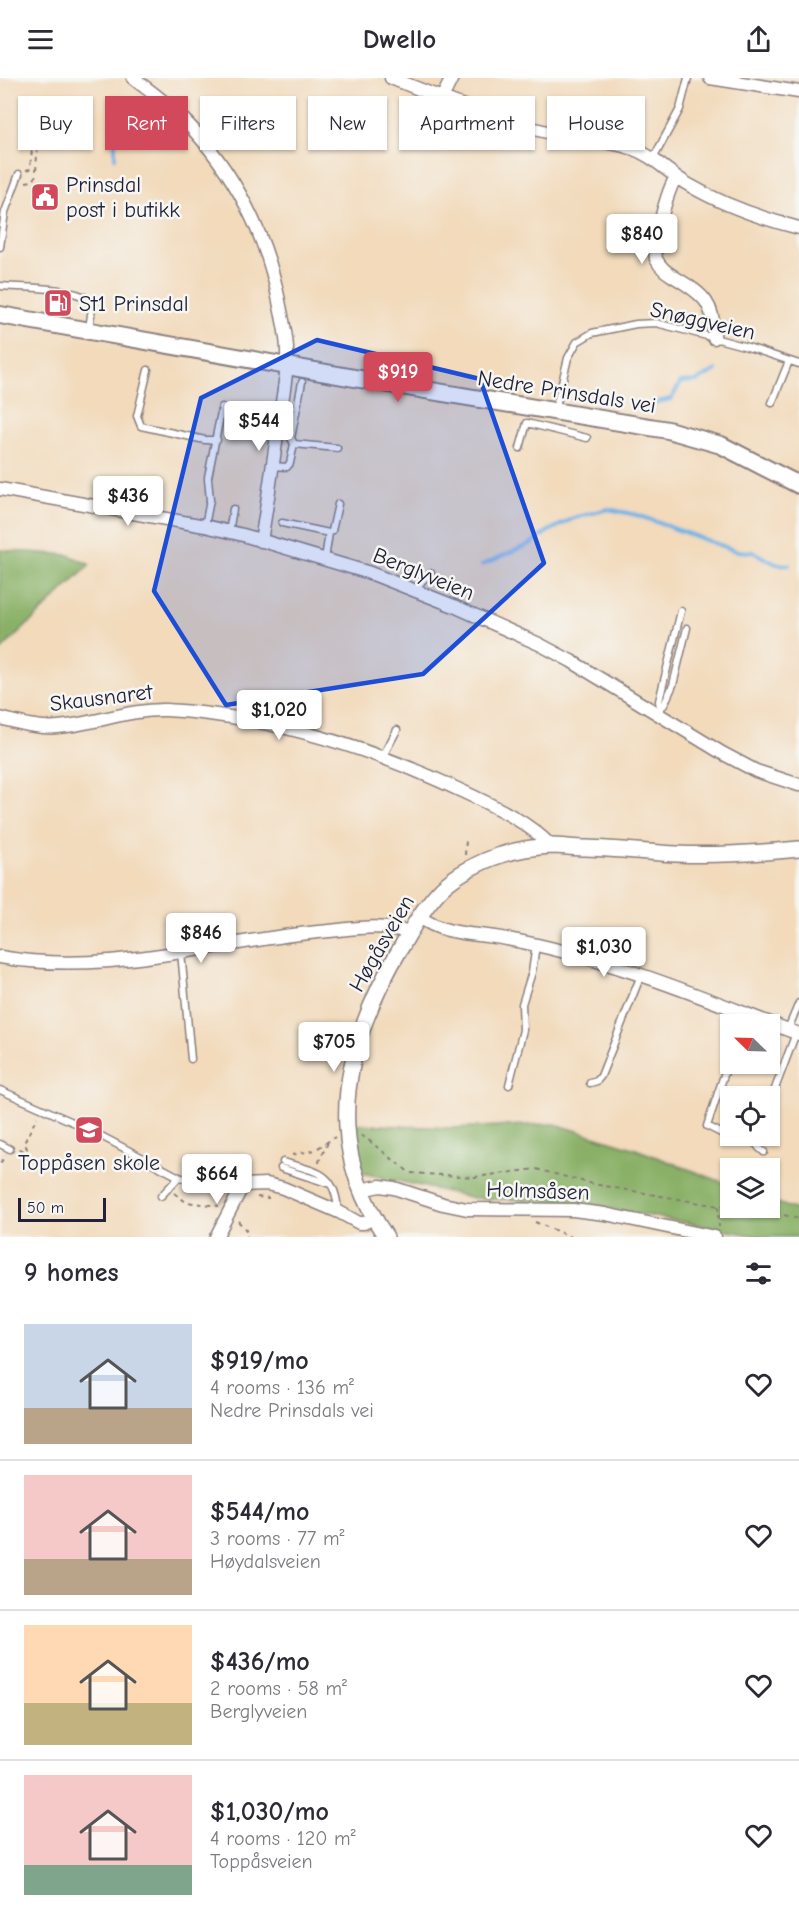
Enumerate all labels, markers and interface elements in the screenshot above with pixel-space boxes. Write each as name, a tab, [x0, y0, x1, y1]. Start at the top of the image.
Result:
icon: menu	[24, 23, 57, 56]
icon: share	[742, 23, 775, 56]
text: Dwello	[363, 24, 436, 55]
chip: Buy	[18, 96, 93, 150]
chip: Rent	[105, 96, 188, 150]
chip: Filters	[200, 96, 296, 150]
chip: New	[308, 96, 387, 150]
chip: Apartment	[399, 96, 535, 150]
chip: House	[547, 96, 645, 150]
place label: Prinsdal post i butikk	[66, 172, 180, 223]
public building icon: Prinsdal post i butikk	[29, 181, 61, 213]
pin: $840	[606, 214, 678, 265]
text: $840	[620, 222, 664, 245]
fuel station icon: St1 Prinsdal	[42, 287, 74, 319]
place label: St1 Prinsdal	[79, 291, 189, 317]
street label: Snøggveien	[648, 296, 758, 346]
pin: $919	[362, 352, 434, 403]
text: $919	[378, 360, 418, 383]
street label: Nedre Prinsdals vei	[476, 365, 658, 419]
pin: $544	[223, 401, 295, 452]
text: $544	[238, 409, 280, 432]
pin: $436	[92, 476, 164, 527]
text: $436	[107, 484, 149, 507]
street label: Berglyveien	[369, 542, 478, 606]
street label: Skausnaret	[48, 679, 155, 717]
pin: $1,020	[230, 690, 328, 741]
text: $1,020	[251, 698, 307, 721]
street label: Høgåsveien	[344, 890, 420, 997]
pin: $846	[165, 913, 237, 964]
text: $846	[180, 921, 222, 944]
pin: $1,030	[555, 927, 653, 978]
text: $1,030	[576, 935, 632, 958]
north arrow	[720, 1014, 780, 1074]
map controls	[720, 1014, 780, 1218]
pin: $705	[298, 1022, 370, 1073]
text: $705	[312, 1030, 356, 1053]
button: locate	[720, 1086, 780, 1146]
school or university icon: Toppåsen skole	[73, 1114, 105, 1146]
place label: Toppåsen skole	[18, 1150, 160, 1176]
pin: $664	[181, 1154, 253, 1205]
button: layers	[720, 1158, 780, 1218]
text: $664	[196, 1162, 238, 1185]
street label: Holmsåsen	[486, 1176, 590, 1206]
scale bar	[18, 1195, 106, 1222]
text: 50 m	[27, 1199, 64, 1217]
icon: filters	[742, 1257, 775, 1290]
text: 9 homes	[24, 1258, 119, 1288]
text: $919/mo	[210, 1346, 309, 1376]
icon: home	[72, 1348, 144, 1420]
icon: heart	[742, 1368, 775, 1401]
text: 4 rooms · 136 m²	[210, 1376, 354, 1399]
text: Nedre Prinsdals vei	[210, 1399, 374, 1422]
text: $544/mo	[210, 1497, 309, 1527]
icon: home	[72, 1499, 144, 1571]
icon: heart	[742, 1519, 775, 1552]
text: 3 rooms · 77 m²	[210, 1527, 344, 1550]
text: Høydalsveien	[210, 1550, 321, 1573]
text: $436/mo	[210, 1647, 310, 1677]
icon: home	[72, 1649, 144, 1721]
icon: heart	[742, 1669, 775, 1702]
text: 2 rooms · 58 m²	[210, 1677, 347, 1700]
text: Berglyveien	[210, 1700, 307, 1723]
text: $1,030/mo	[210, 1797, 329, 1827]
icon: home	[72, 1799, 144, 1871]
icon: heart	[742, 1819, 775, 1852]
text: 4 rooms · 120 m²	[210, 1827, 356, 1850]
text: Toppåsveien	[210, 1850, 313, 1873]

